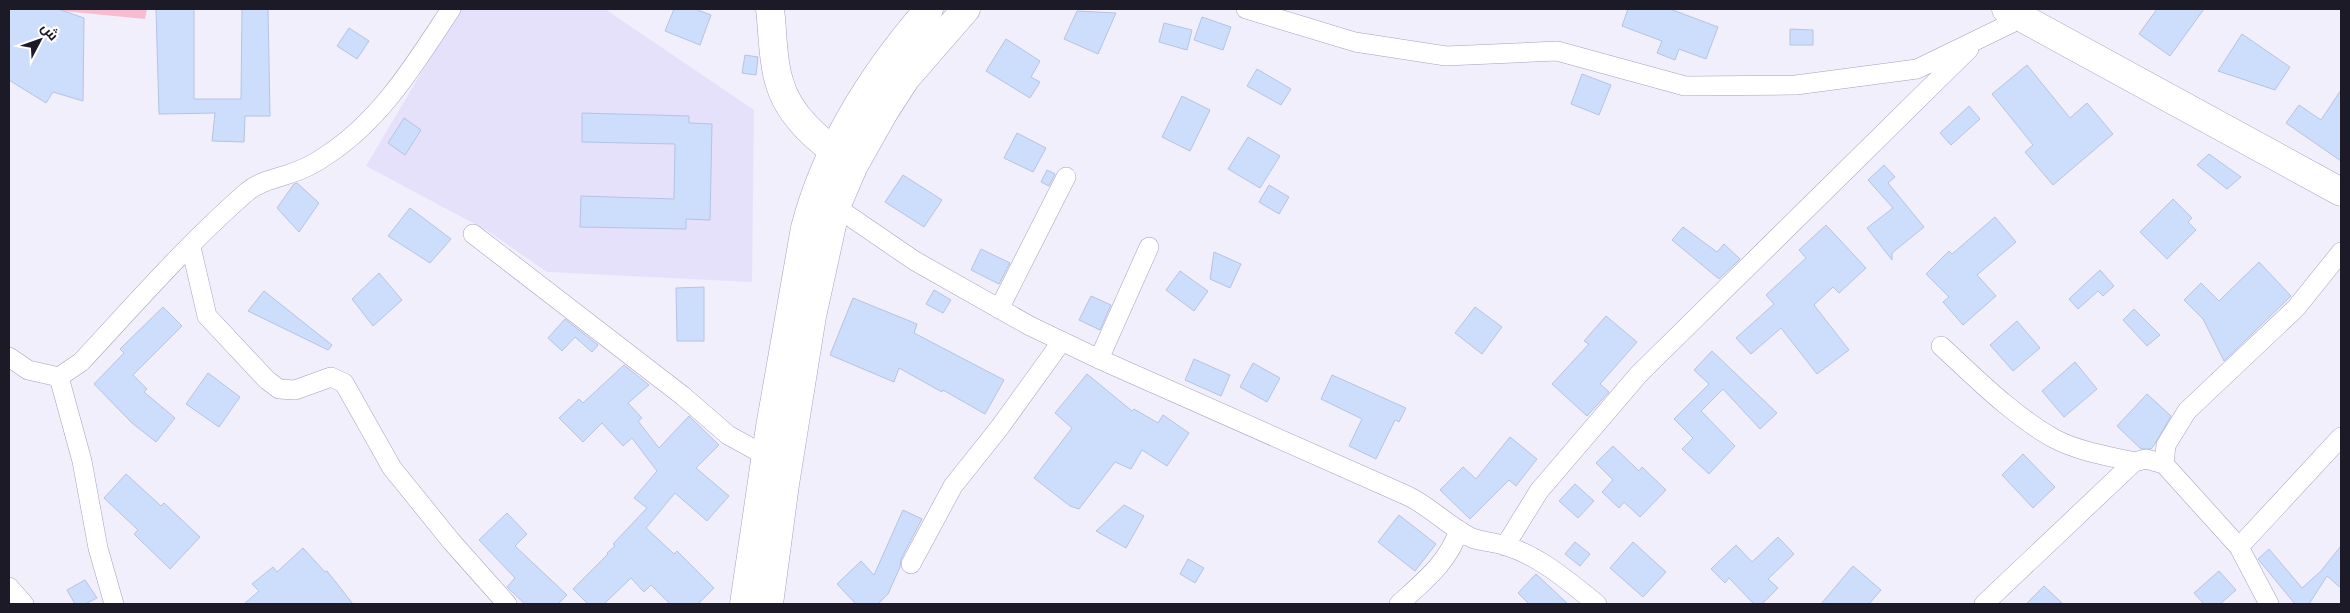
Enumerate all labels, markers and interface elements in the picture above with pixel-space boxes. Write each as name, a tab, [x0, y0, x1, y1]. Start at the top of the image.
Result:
north arrow	[15, 15, 65, 65]
text: ش	[37, 19, 63, 44]

